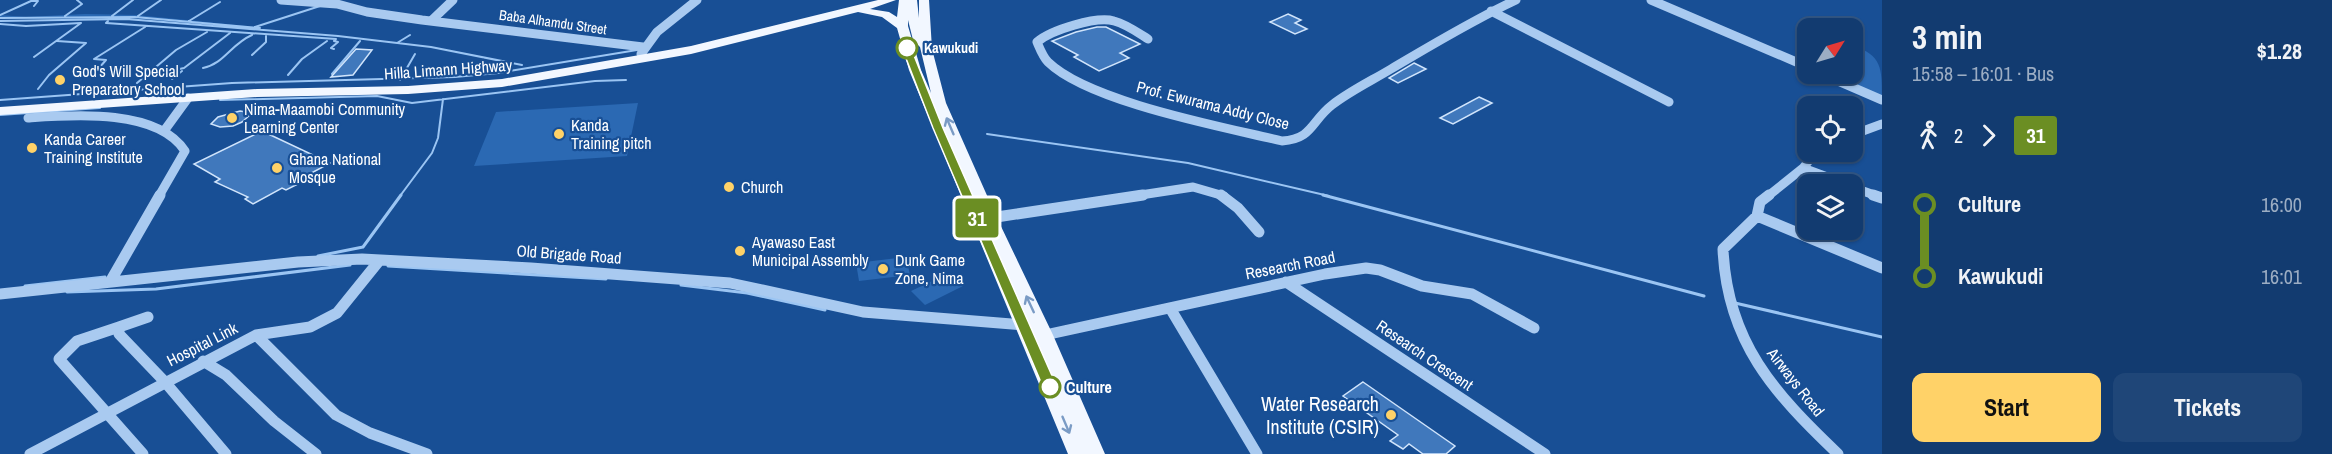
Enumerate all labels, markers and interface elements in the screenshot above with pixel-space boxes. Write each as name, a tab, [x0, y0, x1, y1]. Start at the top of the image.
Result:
street label: Baba Alhamdu Street	[498, 6, 608, 38]
text: 3 min	[1912, 15, 1983, 59]
north arrow	[1797, 18, 1863, 84]
map controls	[1797, 18, 1863, 240]
text: $1.28	[2257, 36, 2302, 66]
marker: Kawukudi	[896, 37, 918, 59]
place label: Kawukudi	[924, 39, 978, 57]
street label: Hilla Limann Highway	[383, 54, 513, 84]
place label: God's Will Special Preparatory School	[72, 60, 184, 100]
text: 15:58 – 16:01 · Bus	[1912, 60, 2054, 87]
marker: God's Will Special Preparatory School	[53, 73, 67, 87]
street label: Prof. Ewurama Addy Close	[1134, 75, 1292, 135]
button: locate	[1797, 96, 1863, 162]
place label: Nima-Maamobi Community Learning Center	[244, 98, 406, 138]
marker: Nima-Maamobi Community Learning Center	[225, 111, 239, 125]
place label: Kanda Training pitch	[571, 114, 651, 154]
one-way arrow	[944, 117, 955, 135]
icon: walk	[1912, 119, 1945, 152]
icon: forward	[1972, 119, 2005, 152]
text: 31	[2026, 121, 2045, 150]
text: 2	[1954, 122, 1963, 149]
marker: Kanda Training pitch	[552, 127, 566, 141]
place label: Kanda Career Training Institute	[44, 128, 143, 168]
marker: Kanda Career Training Institute	[25, 141, 39, 155]
place label: Ghana National Mosque	[289, 148, 381, 188]
marker: Ghana National Mosque	[270, 161, 284, 175]
button: layers	[1797, 174, 1863, 240]
place label: Church	[741, 176, 783, 198]
marker: Church	[722, 180, 736, 194]
text: Culture	[1958, 189, 2021, 219]
text: 16:00	[2261, 191, 2302, 218]
line badge: 31	[950, 198, 1004, 238]
text: 31	[967, 204, 987, 233]
place label: Ayawaso East Municipal Assembly	[751, 231, 869, 271]
street label: Old Brigade Road	[516, 239, 622, 269]
marker: Ayawaso East Municipal Assembly	[733, 244, 747, 258]
street label: Research Road	[1243, 246, 1337, 284]
place label: Dunk Game Zone, Nima	[895, 249, 965, 289]
text: Kawukudi	[1958, 261, 2043, 291]
marker: Dunk Game Zone, Nima	[876, 262, 890, 276]
text: 16:01	[2261, 263, 2302, 290]
one-way arrow	[1024, 295, 1036, 313]
street label: Research Crescent	[1372, 314, 1478, 396]
street label: Hospital Link	[163, 317, 242, 371]
street label: Airways Road	[1762, 342, 1830, 421]
button: Start	[1912, 373, 2101, 442]
button: Tickets	[2113, 373, 2302, 442]
marker: Culture	[1039, 376, 1061, 398]
place label: Culture	[1066, 376, 1112, 398]
place label: Water Research Institute (CSIR)	[1261, 390, 1379, 440]
marker: Water Research Institute (CSIR)	[1384, 408, 1398, 422]
one-way arrow	[1061, 415, 1072, 433]

